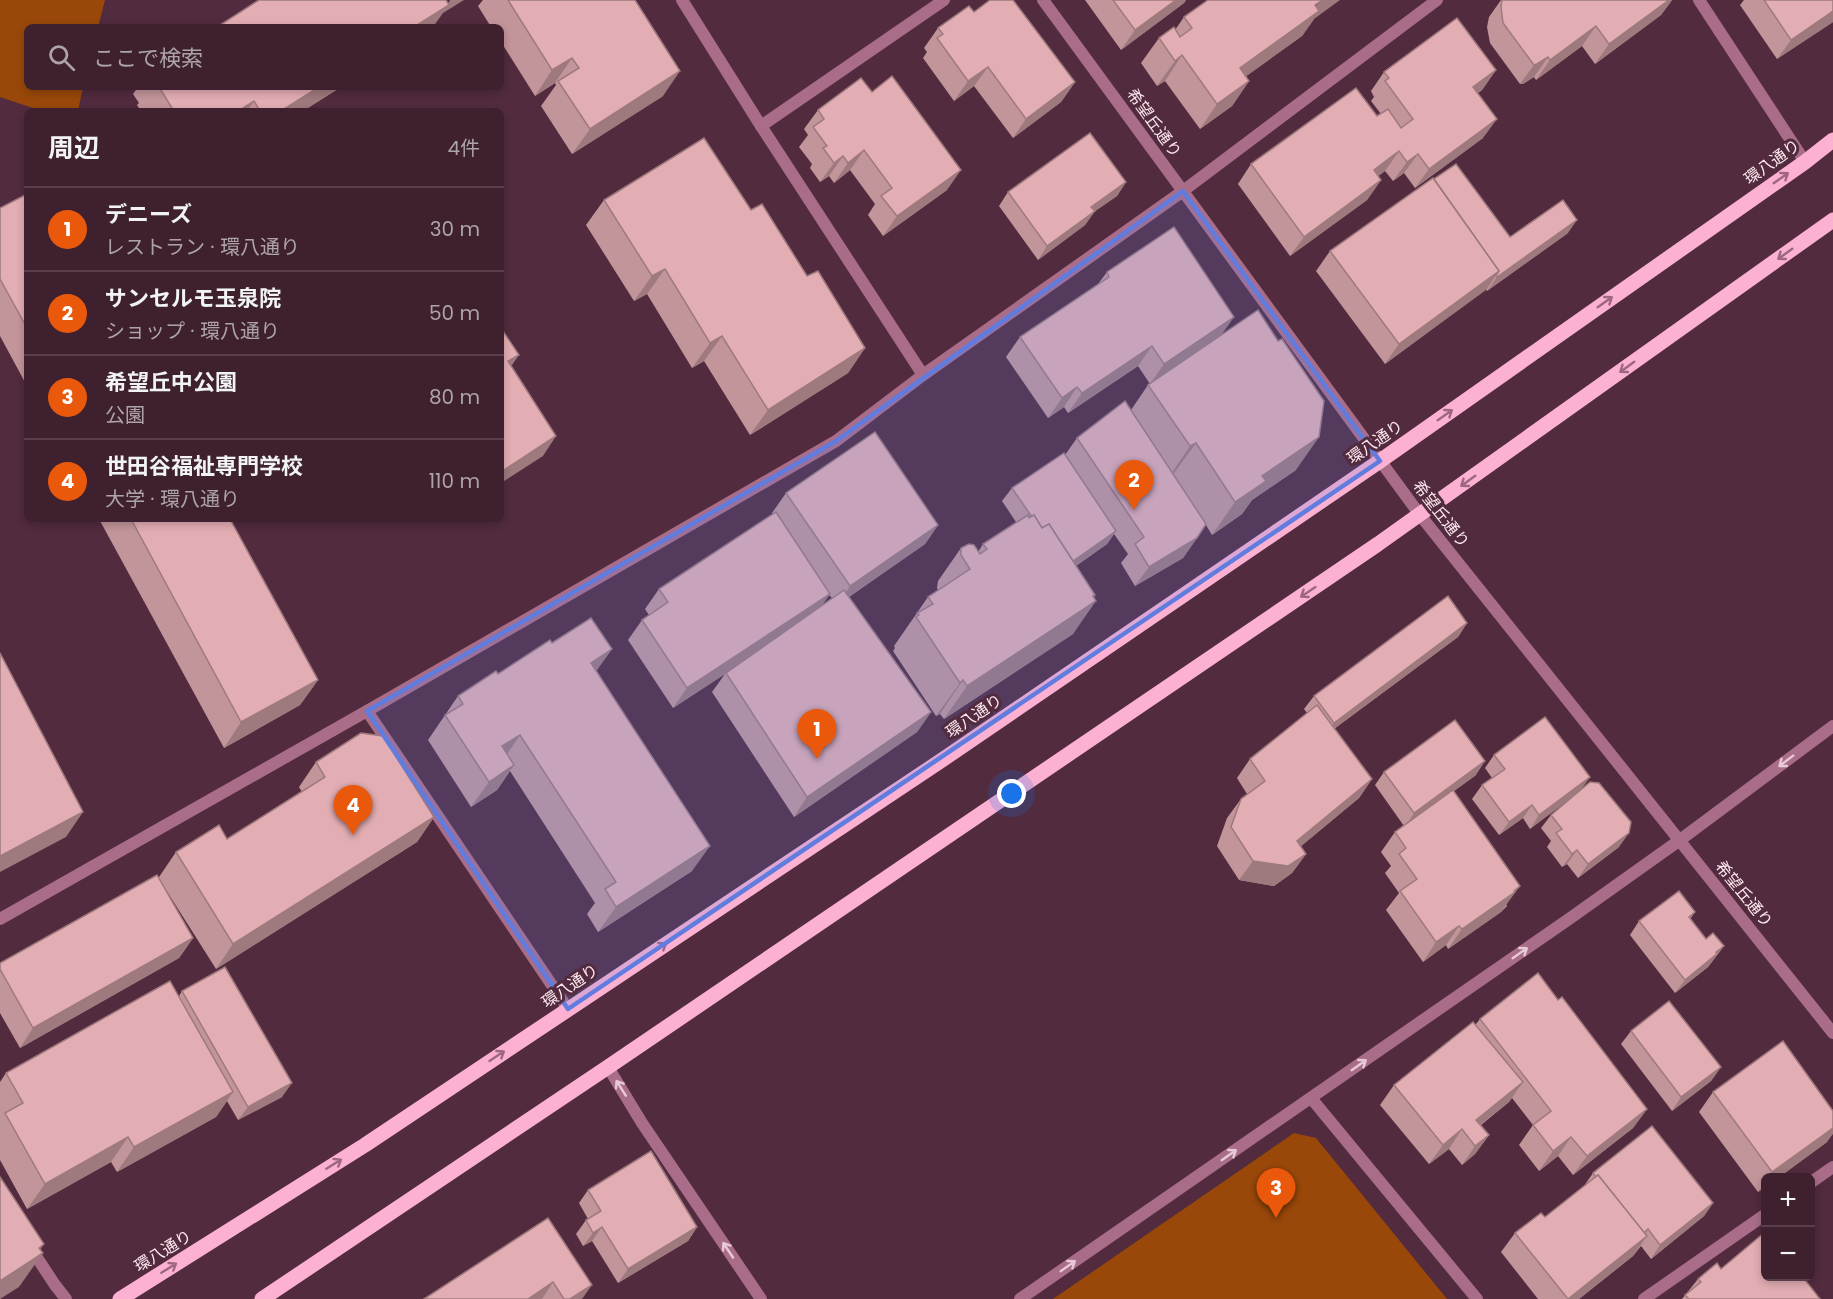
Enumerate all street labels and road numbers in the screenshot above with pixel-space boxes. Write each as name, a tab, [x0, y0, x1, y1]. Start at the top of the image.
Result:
street label: 希望丘通り	[1121, 84, 1187, 162]
street label: 環八通り	[1739, 134, 1805, 190]
street label: 環八通り	[1342, 414, 1408, 470]
street label: 希望丘通り	[1407, 475, 1475, 553]
street label: 環八通り	[941, 689, 1007, 743]
street label: 希望丘通り	[1710, 856, 1778, 932]
street label: 環八通り	[537, 959, 603, 1013]
street label: 環八通り	[130, 1224, 196, 1278]

